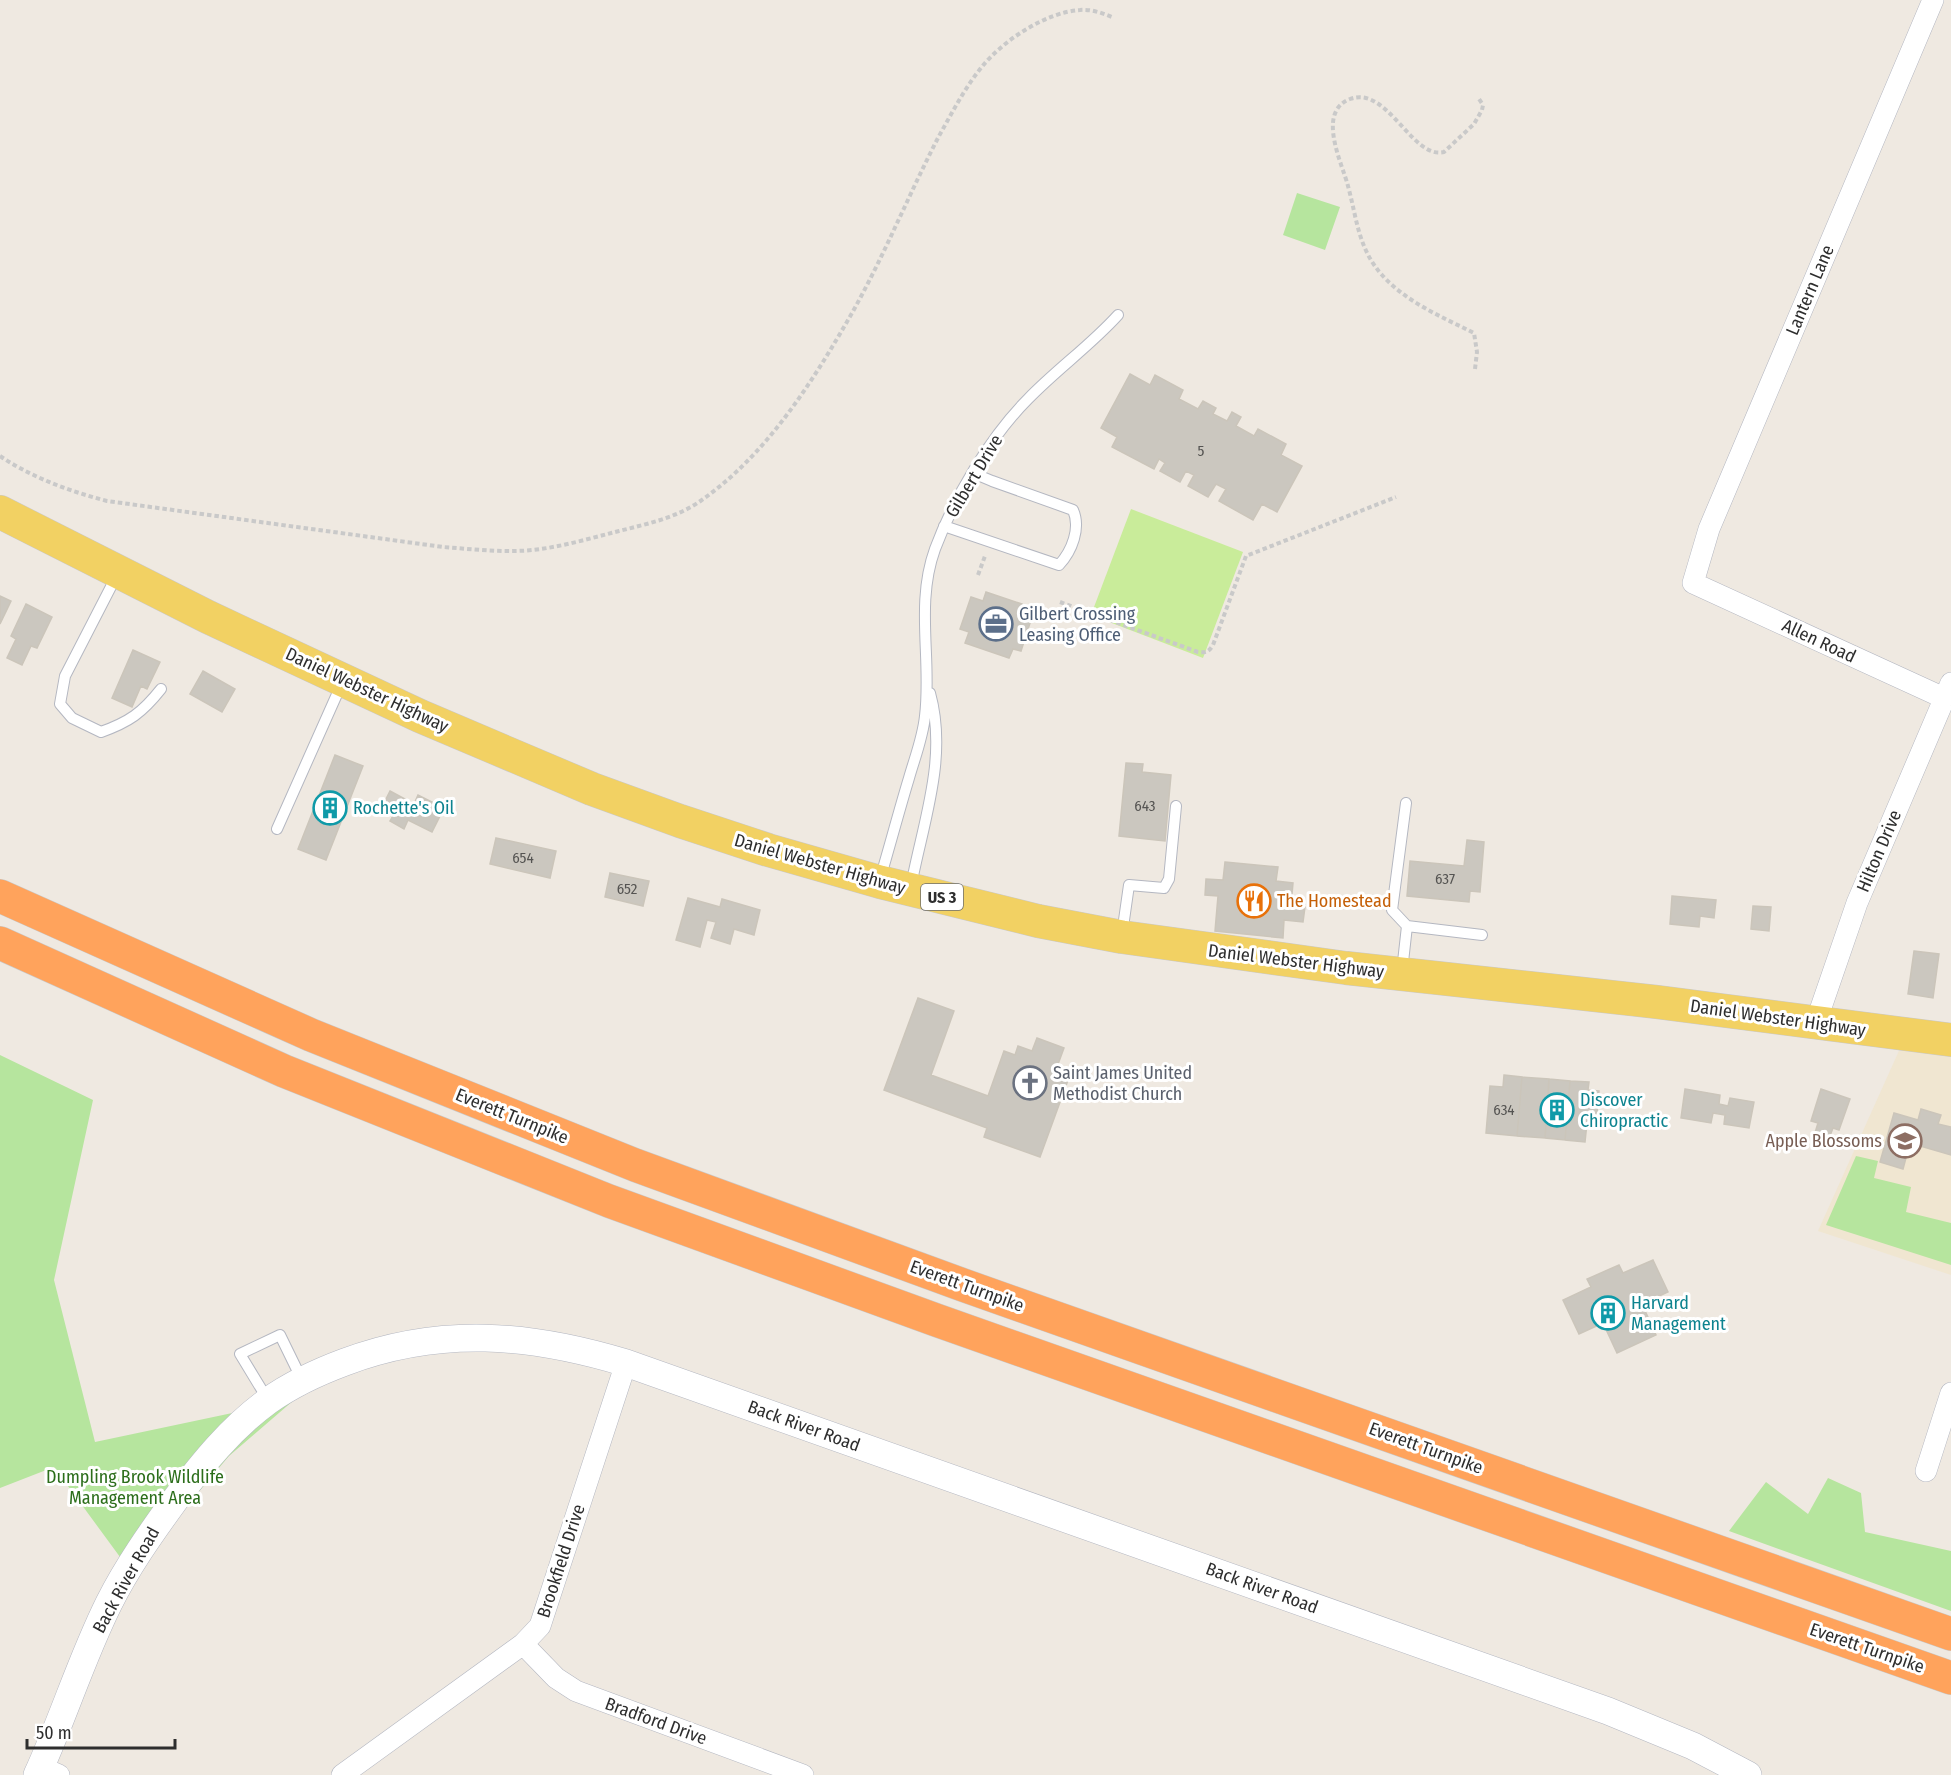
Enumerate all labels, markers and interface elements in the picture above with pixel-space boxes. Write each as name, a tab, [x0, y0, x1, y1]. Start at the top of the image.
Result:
street label: Lantern Lane	[1781, 242, 1839, 338]
street label: Gilbert Drive	[941, 431, 1007, 521]
house number: 5	[1198, 442, 1205, 460]
place label: Gilbert Crossing Leasing Office	[1019, 603, 1136, 646]
office icon: Gilbert Crossing Leasing Office	[978, 606, 1014, 642]
street label: Allen Road	[1779, 614, 1859, 668]
street label: Daniel Webster Highway	[282, 643, 452, 737]
building icon: Rochette's Oil	[312, 790, 348, 826]
place label: Rochette's Oil	[353, 797, 455, 819]
house number: 643	[1134, 797, 1156, 815]
street label: Hilton Drive	[1852, 807, 1906, 895]
street label: Daniel Webster Highway	[732, 829, 908, 899]
house number: 654	[512, 849, 534, 867]
house number: 637	[1435, 870, 1455, 888]
house number: 652	[617, 880, 638, 898]
restaurant icon: The Homestead	[1236, 883, 1272, 919]
road number: US 3	[921, 884, 963, 910]
place label: The Homestead	[1277, 890, 1392, 912]
street label: Daniel Webster Highway	[1207, 939, 1385, 983]
street label: Daniel Webster Highway	[1689, 995, 1867, 1041]
place label: Saint James United Methodist Church	[1053, 1062, 1192, 1105]
church icon: Saint James United Methodist Church	[1012, 1065, 1048, 1101]
street label: Everett Turnpike	[452, 1083, 572, 1149]
place label: Discover Chiropractic	[1580, 1089, 1668, 1132]
building icon: Discover Chiropractic	[1539, 1092, 1575, 1128]
house number: 634	[1493, 1101, 1515, 1119]
school or university icon: Apple Blossoms	[1887, 1123, 1923, 1159]
place label: Apple Blossoms	[1765, 1130, 1882, 1152]
street label: Everett Turnpike	[907, 1255, 1027, 1317]
place label: Harvard Management	[1631, 1292, 1726, 1335]
building icon: Harvard Management	[1590, 1295, 1626, 1331]
street label: Back River Road	[745, 1395, 863, 1457]
street label: Everett Turnpike	[1366, 1417, 1486, 1479]
park label: Dumpling Brook Wildlife Management Area	[46, 1466, 224, 1509]
street label: Brookfield Drive	[532, 1501, 590, 1620]
street label: Back River Road	[88, 1523, 164, 1637]
street label: Back River Road	[1203, 1557, 1321, 1619]
street label: Everett Turnpike	[1807, 1618, 1927, 1678]
street label: Bradford Drive	[602, 1692, 710, 1750]
scale bar	[27, 1712, 176, 1750]
text: 50 m	[36, 1722, 72, 1744]

